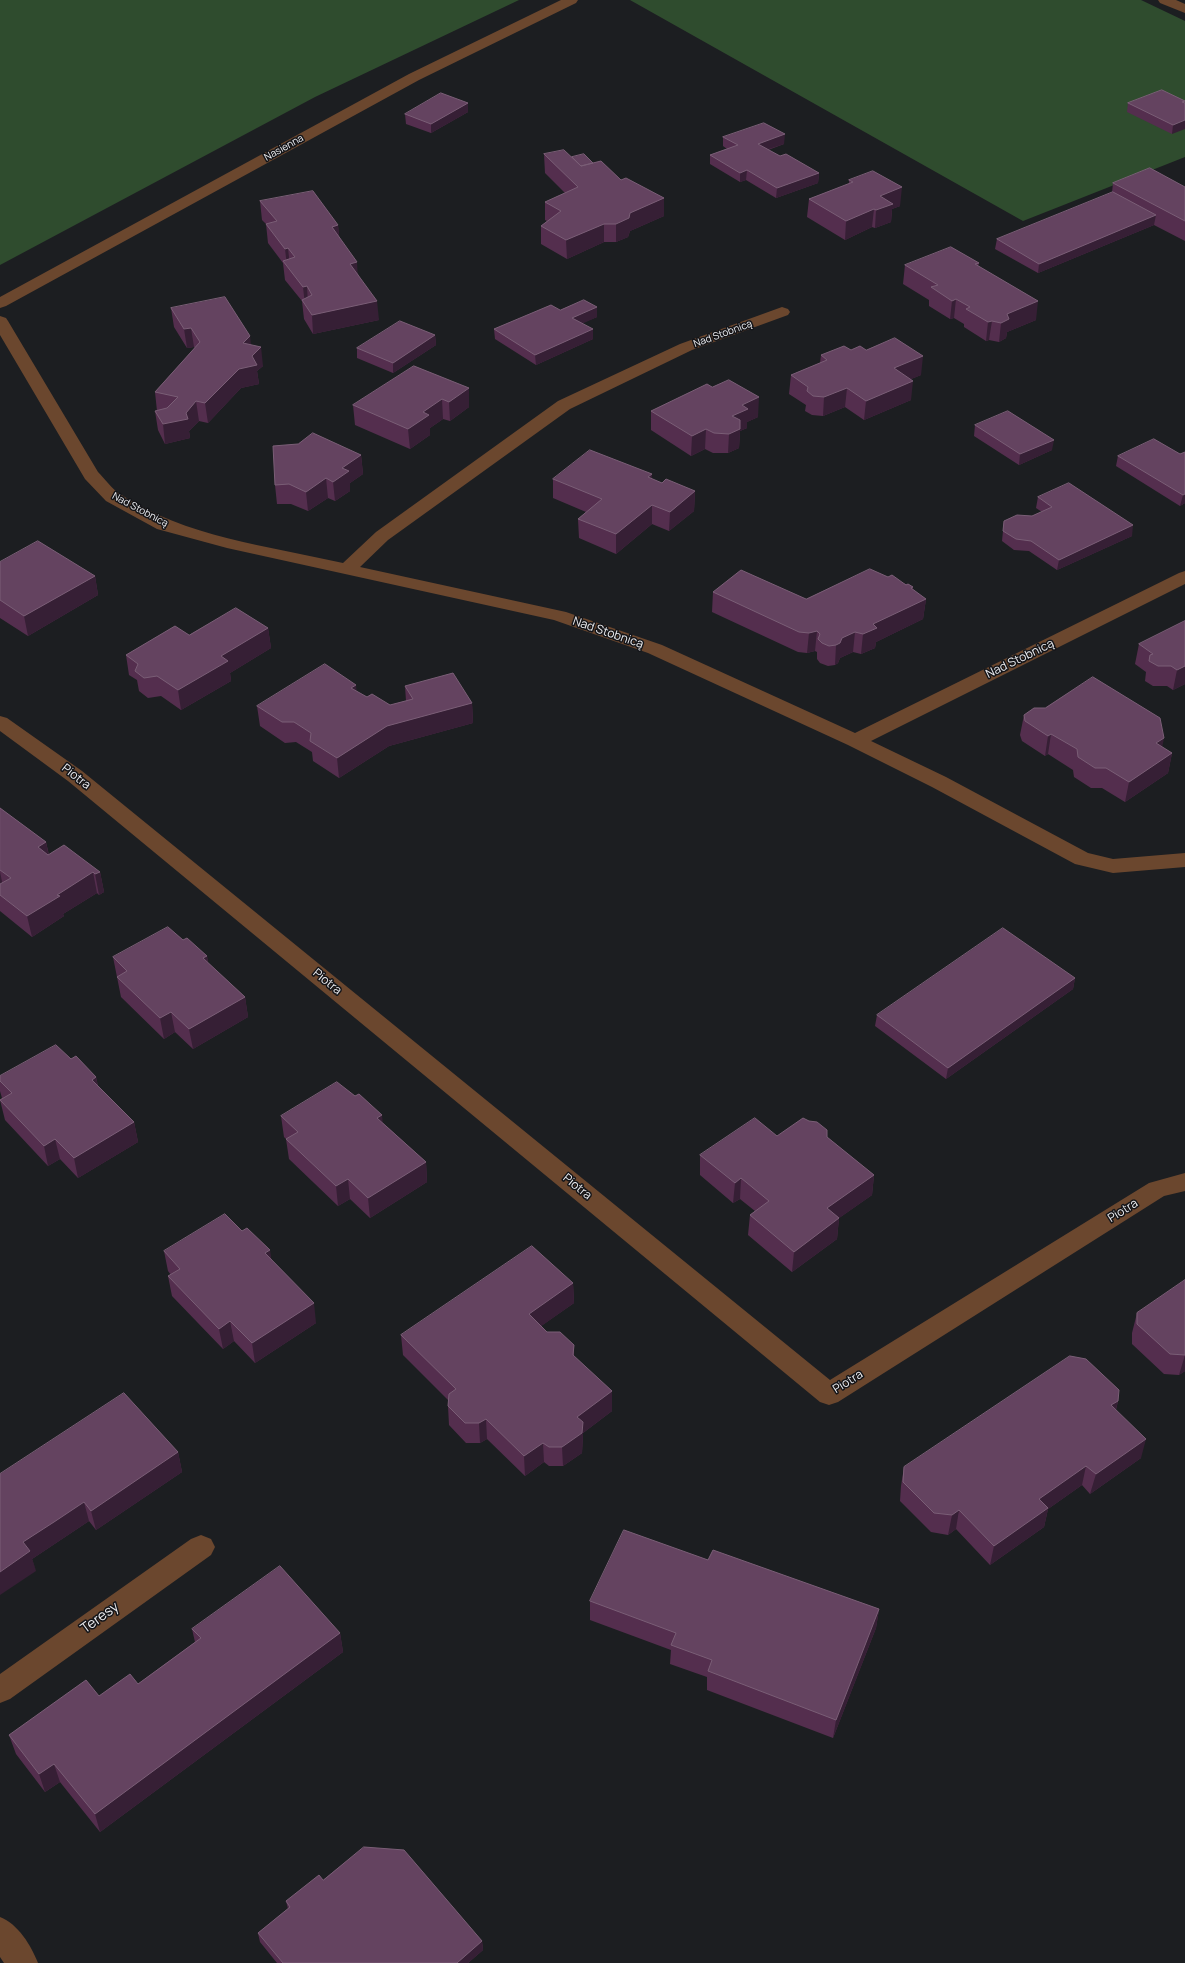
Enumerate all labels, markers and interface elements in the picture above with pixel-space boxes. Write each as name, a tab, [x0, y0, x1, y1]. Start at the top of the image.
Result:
street label: Nasienna	[262, 132, 306, 164]
street label: Nad Stobnicą	[692, 318, 754, 350]
street label: Nad Stobnicą	[110, 490, 170, 530]
street label: Nad Stobnicą	[571, 614, 645, 652]
street label: Nad Stobnicą	[984, 636, 1056, 682]
street label: Piotra	[59, 761, 93, 793]
street label: Piotra	[310, 966, 344, 998]
street label: Piotra	[560, 1171, 594, 1203]
street label: Piotra	[1105, 1196, 1141, 1226]
street label: Piotra	[830, 1367, 866, 1397]
street label: Teresy	[78, 1599, 122, 1637]

